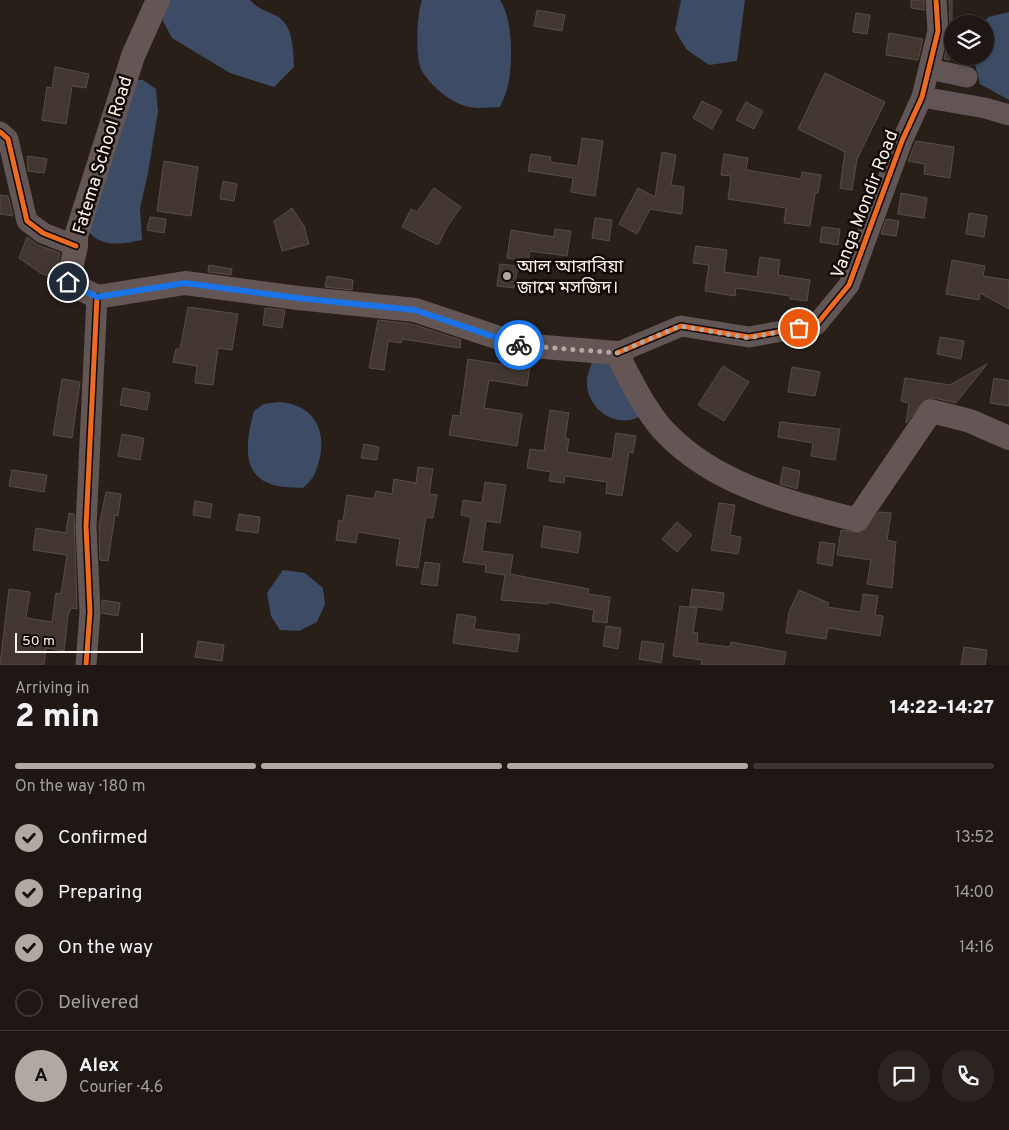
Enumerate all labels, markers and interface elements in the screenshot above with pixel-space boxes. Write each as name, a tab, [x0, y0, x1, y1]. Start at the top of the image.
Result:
map controls	[944, 15, 994, 65]
button: layers	[944, 15, 994, 65]
street label: Fatema School Road	[68, 74, 138, 237]
street label: Vanga Mondir Road	[827, 127, 904, 282]
place label: আল আরাবিয়া জামে মসজিদ।	[516, 256, 623, 300]
pin	[47, 261, 89, 303]
icon: home	[54, 268, 82, 296]
marker: আল আরাবিয়া জামে মসজিদ।	[501, 270, 513, 282]
pin	[778, 307, 820, 349]
icon: bag	[785, 314, 813, 342]
courier	[494, 320, 544, 370]
icon: bike	[505, 331, 533, 359]
scale bar	[15, 630, 142, 653]
text: 50 m	[22, 633, 55, 650]
text: Arriving in	[15, 679, 90, 699]
text: 14:22–14:27	[890, 696, 994, 720]
text: 2 min	[15, 698, 100, 738]
text: On the way · 180 m	[15, 777, 146, 797]
icon: check	[15, 824, 43, 852]
text: Confirmed	[58, 826, 148, 850]
text: 13:52	[955, 828, 994, 848]
icon: check	[15, 879, 43, 907]
text: Preparing	[58, 881, 142, 905]
text: 14:00	[954, 883, 994, 903]
icon: check	[15, 934, 43, 962]
text: On the way	[58, 936, 153, 960]
text: 14:16	[959, 938, 994, 958]
text: Delivered	[58, 991, 139, 1015]
button: chat	[878, 1050, 930, 1102]
button: phone	[942, 1050, 994, 1102]
text: Alex	[79, 1054, 119, 1078]
text: A	[34, 1064, 48, 1088]
text: Courier · 4.6	[79, 1078, 163, 1098]

